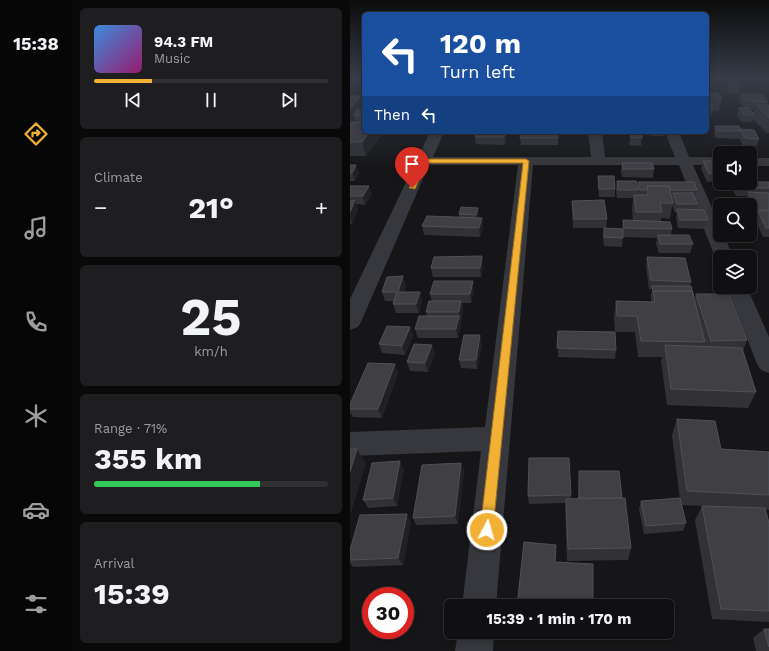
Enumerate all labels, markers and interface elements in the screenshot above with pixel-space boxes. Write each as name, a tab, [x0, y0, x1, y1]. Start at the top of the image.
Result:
text: 120 m	[440, 27, 521, 60]
icon: left	[374, 28, 426, 80]
text: 15:38	[13, 33, 59, 54]
text: 94.3 FM	[154, 33, 213, 51]
text: Music	[154, 51, 191, 66]
text: Turn left	[440, 61, 515, 82]
icon: previous	[122, 89, 144, 111]
icon: pause	[200, 89, 222, 111]
icon: next	[278, 89, 300, 111]
icon: left	[418, 104, 440, 126]
text: Then	[374, 106, 410, 124]
icon: directions	[22, 120, 50, 148]
map controls	[713, 146, 757, 294]
button: sound	[713, 146, 757, 190]
pin	[395, 147, 429, 188]
icon: arrive	[401, 153, 423, 175]
text: Climate	[94, 170, 143, 185]
text: 21°	[188, 190, 234, 225]
text: −	[94, 195, 107, 220]
text: +	[315, 195, 328, 220]
button: search	[713, 198, 757, 242]
icon: music	[22, 214, 50, 242]
button: layers	[713, 250, 757, 294]
text: 25	[180, 287, 242, 348]
icon: phone	[22, 308, 50, 336]
text: km/h	[194, 344, 228, 359]
icon: climate	[22, 402, 50, 430]
text: Range · 71%	[94, 421, 167, 436]
text: 355 km	[94, 441, 202, 476]
icon: car	[22, 496, 50, 524]
position arrow	[466, 509, 508, 551]
text: Arrival	[94, 556, 135, 571]
text: 15:39	[94, 576, 170, 611]
speed limit sign: 30	[362, 587, 414, 639]
icon: filters	[22, 590, 50, 618]
text: 15:39 · 1 min · 170 m	[487, 610, 631, 628]

